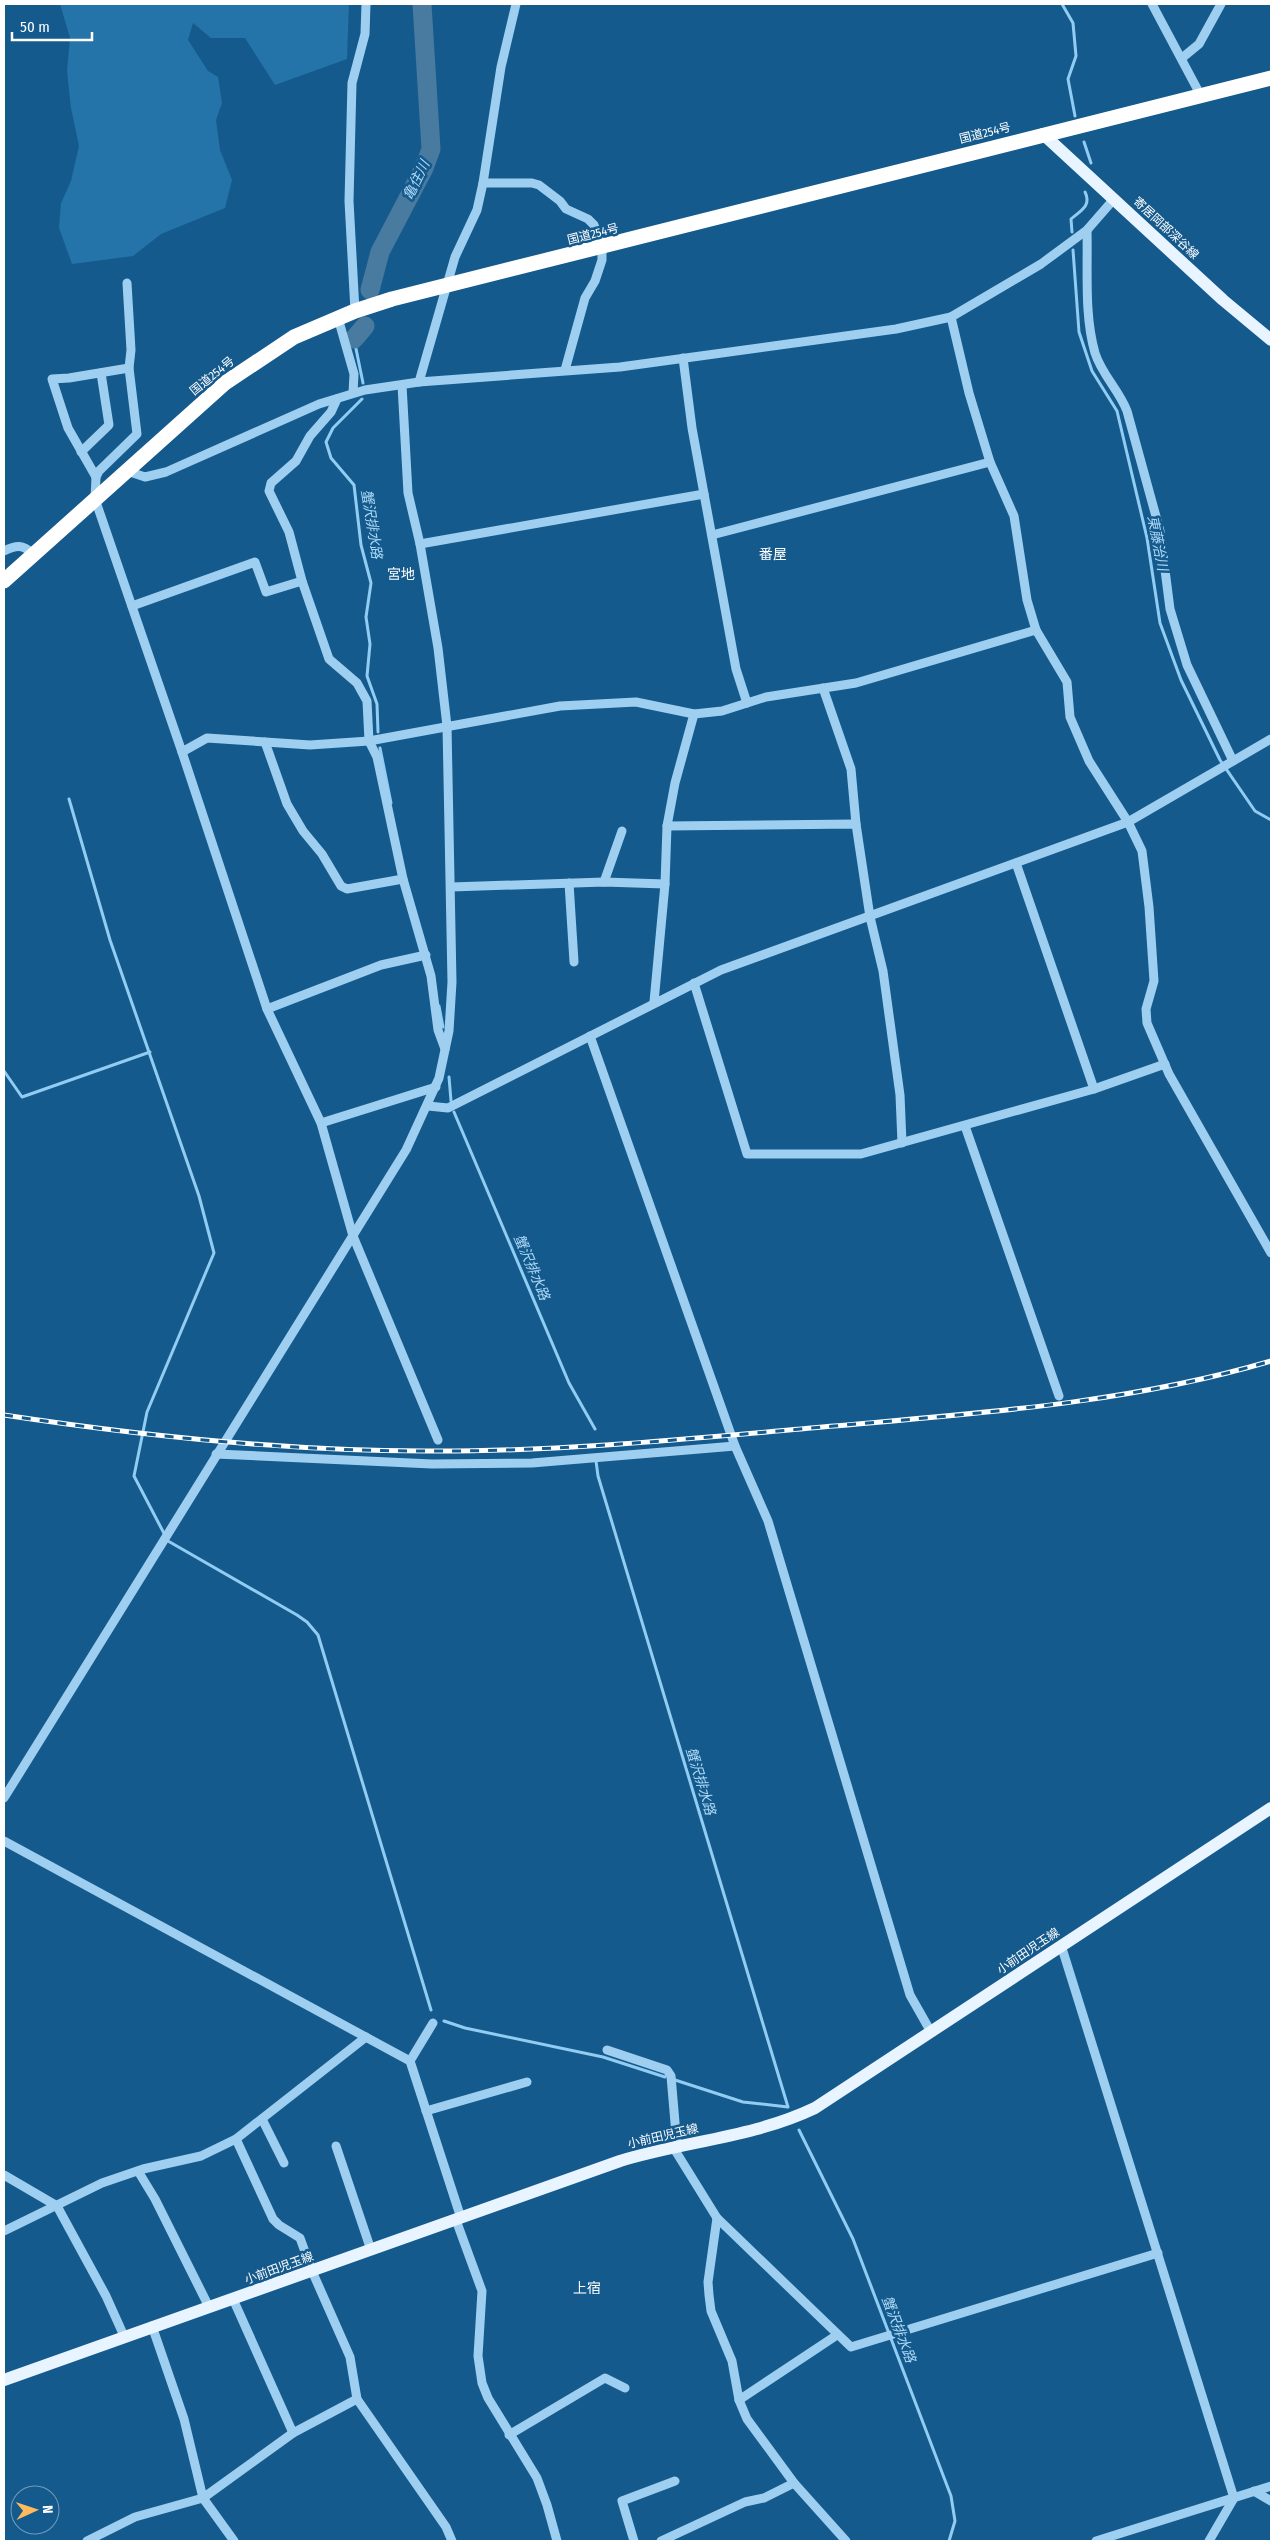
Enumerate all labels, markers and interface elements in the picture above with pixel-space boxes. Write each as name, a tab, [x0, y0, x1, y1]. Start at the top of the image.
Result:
scale bar	[12, 10, 92, 42]
text: 50 m	[20, 18, 50, 36]
street label: 国道254号	[958, 120, 1012, 146]
water label: 亀住川	[400, 156, 434, 203]
street label: 寄居岡部深谷線	[1131, 194, 1201, 262]
street label: 国道254号	[566, 221, 620, 247]
street label: 国道254号	[187, 354, 237, 398]
water label: 蟹沢排水路	[358, 488, 386, 561]
water label: 東藤治川	[1144, 514, 1172, 574]
district label: 番屋	[759, 546, 787, 563]
district label: 宮地	[387, 566, 415, 583]
water label: 蟹沢排水路	[510, 1232, 553, 1304]
water label: 蟹沢排水路	[682, 1745, 719, 1818]
street label: 小前田児玉線	[994, 1925, 1062, 1977]
street label: 小前田児玉線	[626, 2121, 700, 2151]
street label: 小前田児玉線	[243, 2249, 315, 2287]
district label: 上宿	[573, 2280, 601, 2297]
water label: 蟹沢排水路	[878, 2293, 919, 2366]
north arrow	[10, 2485, 60, 2535]
text: N	[39, 2505, 56, 2514]

